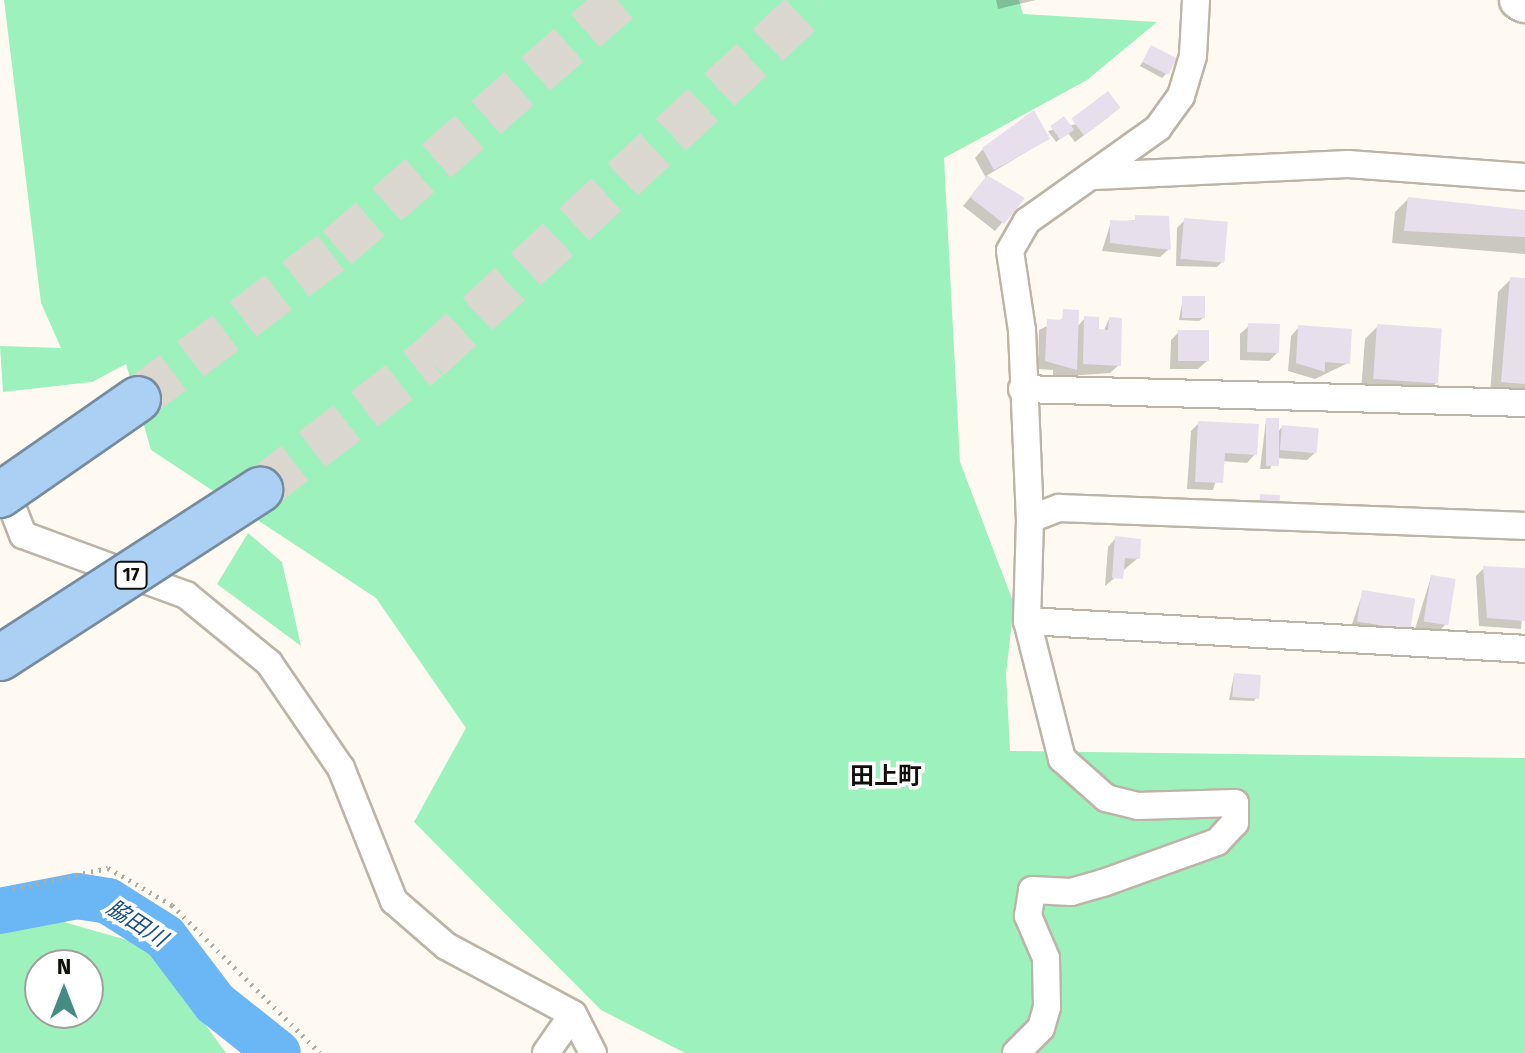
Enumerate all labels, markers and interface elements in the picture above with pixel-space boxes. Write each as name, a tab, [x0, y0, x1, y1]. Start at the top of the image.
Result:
road number: 17	[113, 561, 149, 589]
district label: 田上町	[850, 763, 922, 791]
water label: 脇田川	[102, 894, 172, 952]
north arrow	[24, 949, 104, 1029]
text: N	[57, 953, 71, 980]

